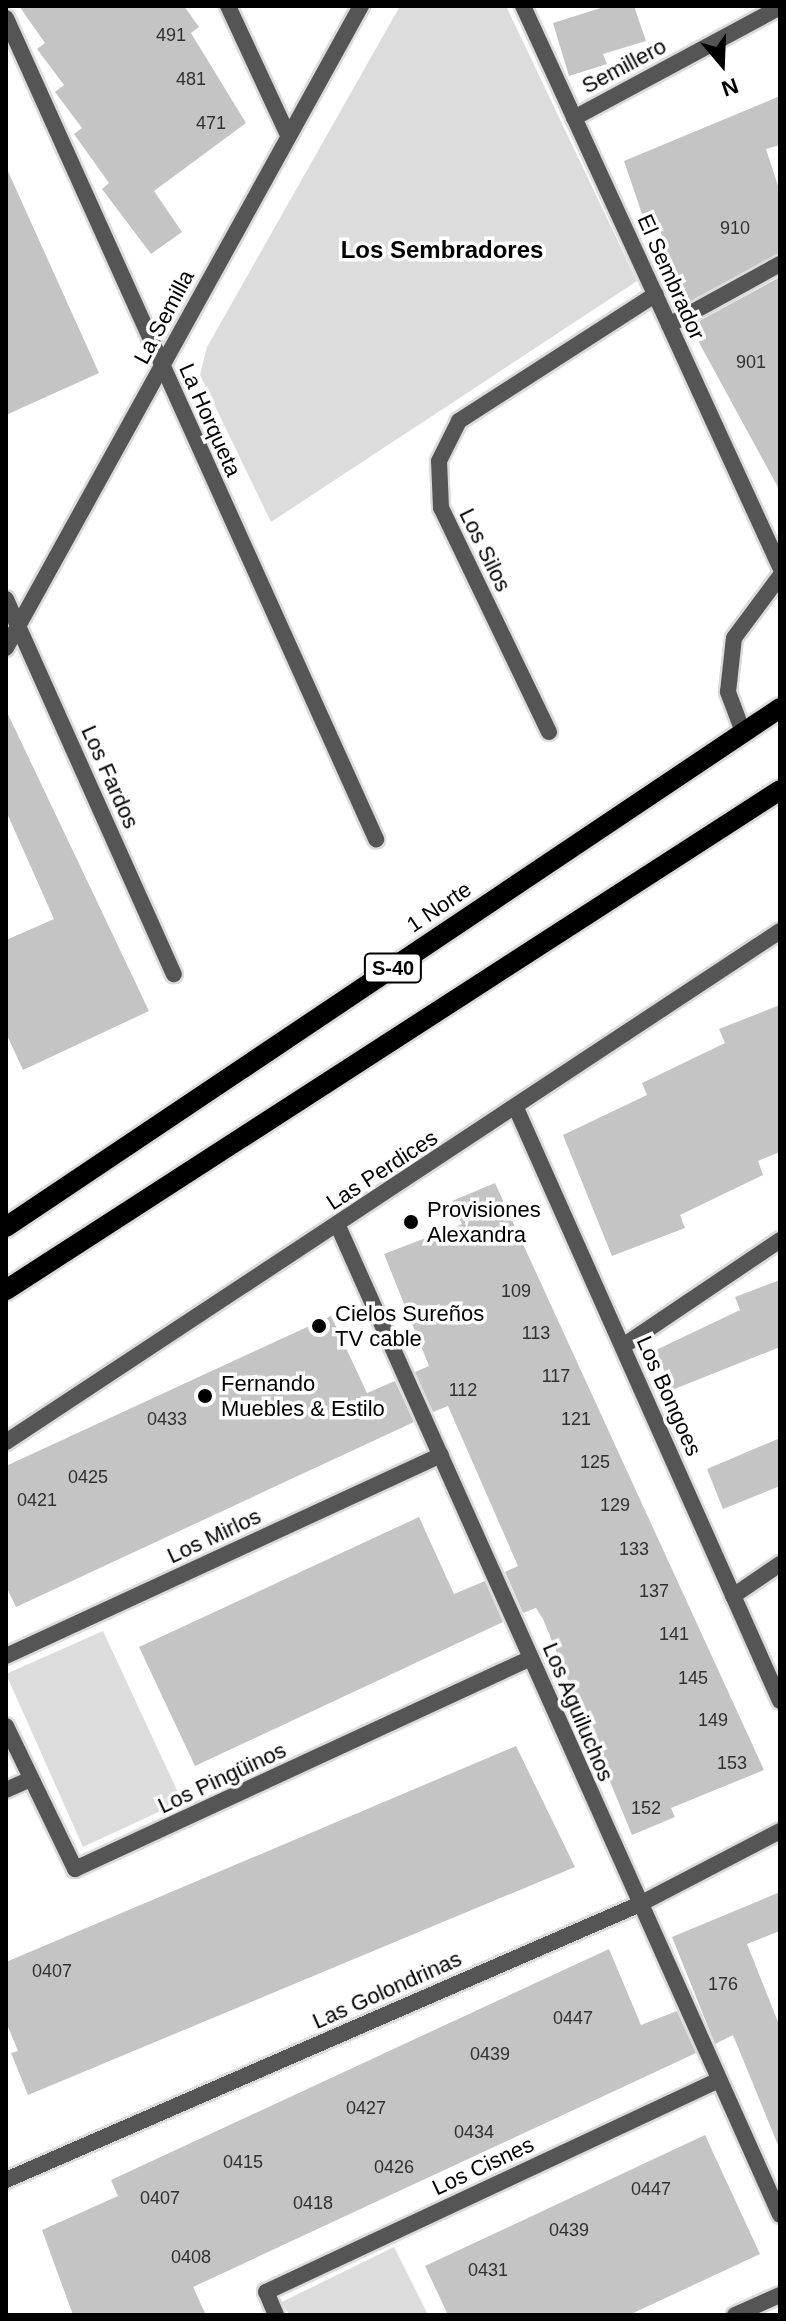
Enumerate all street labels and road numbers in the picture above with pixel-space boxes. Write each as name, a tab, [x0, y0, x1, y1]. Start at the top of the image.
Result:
street label: Semillero	[577, 33, 671, 99]
street label: El Sembrador	[632, 210, 710, 344]
street label: La Semilla	[128, 265, 200, 369]
street label: La Horqueta	[173, 359, 247, 481]
street label: Los Silos	[454, 504, 516, 596]
street label: Los Fardos	[76, 721, 144, 833]
street label: 1 Norte	[402, 876, 476, 938]
road number: S-40	[363, 952, 423, 984]
street label: Las Perdices	[321, 1124, 443, 1216]
street label: Los Bongoes	[631, 1332, 707, 1460]
street label: Los Mirlos	[163, 1503, 265, 1569]
street label: Los Aguiluchos	[537, 1638, 619, 1786]
street label: Los Pingüinos	[154, 1737, 290, 1819]
street label: Las Golondrinas	[308, 1945, 466, 2035]
street label: Los Cisnes	[428, 2131, 538, 2201]

